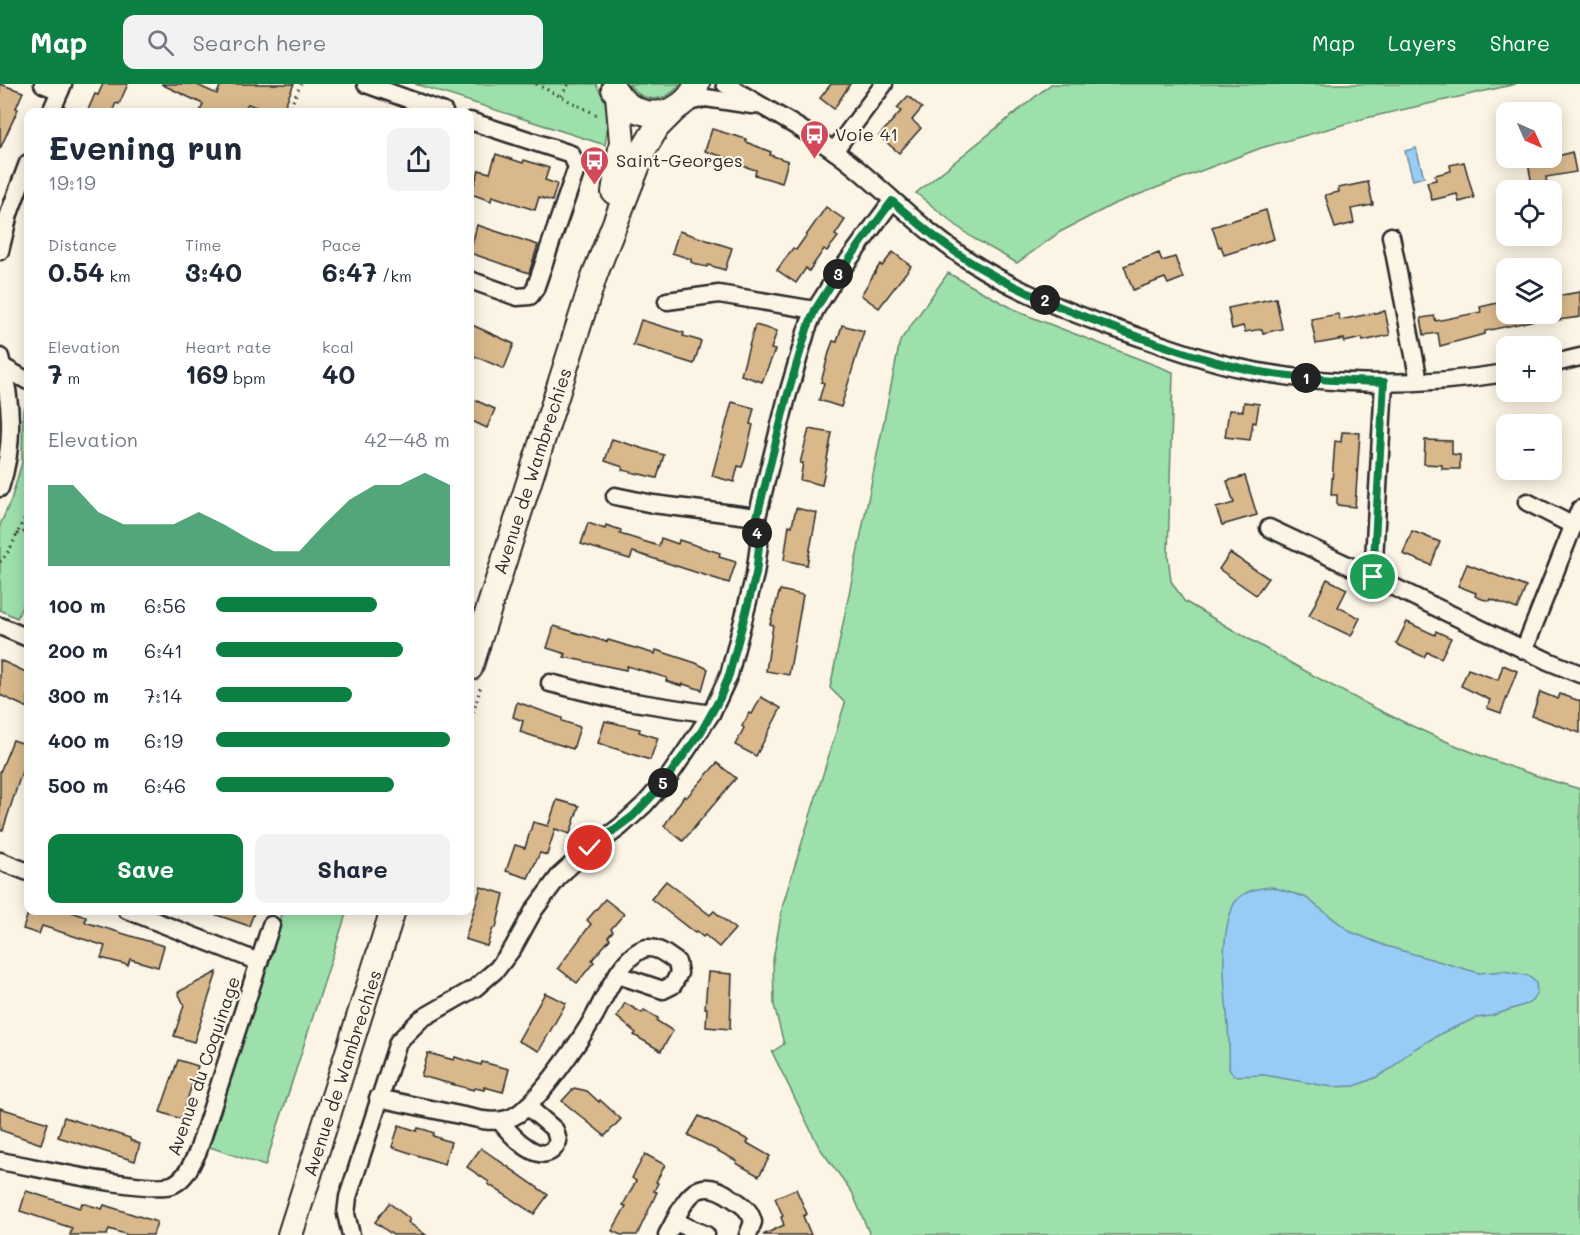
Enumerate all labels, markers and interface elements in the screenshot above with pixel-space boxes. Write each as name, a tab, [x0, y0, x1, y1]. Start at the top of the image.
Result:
search box	[123, 15, 543, 69]
text: Map	[30, 24, 87, 60]
icon: search	[144, 26, 177, 59]
text: Search here	[192, 28, 326, 57]
text: Map	[1312, 29, 1355, 56]
text: Layers	[1388, 29, 1457, 56]
text: Share	[1490, 29, 1550, 56]
north arrow	[1496, 102, 1562, 168]
map controls	[1496, 102, 1562, 480]
bus stop icon: Voie 41	[798, 118, 830, 160]
place label: Voie 41	[835, 122, 898, 146]
text: Evening run	[48, 125, 242, 168]
button: share	[387, 128, 450, 191]
bus stop icon: Saint-Georges	[579, 144, 611, 186]
place label: Saint-Georges	[616, 148, 743, 172]
text: 19:19	[48, 169, 96, 195]
button: locate	[1496, 180, 1562, 246]
text: Distance	[48, 234, 117, 255]
text: Time	[185, 234, 221, 255]
text: Pace	[322, 234, 361, 255]
text: 0.54	[48, 255, 104, 289]
text: 3:40	[185, 255, 242, 289]
text: 6:47	[322, 255, 377, 289]
button: layers	[1496, 258, 1562, 324]
pin: 3	[823, 259, 853, 289]
text: 3	[833, 263, 843, 284]
text: km	[104, 265, 131, 286]
text: /km	[377, 265, 412, 286]
pin: 2	[1030, 285, 1060, 315]
text: 2	[1041, 289, 1049, 310]
text: Elevation	[48, 336, 120, 357]
text: Heart rate	[185, 336, 271, 357]
text: kcal	[322, 336, 354, 357]
button: +	[1496, 336, 1562, 402]
text: 7	[48, 357, 62, 391]
text: 169	[185, 357, 228, 391]
text: 40	[322, 357, 355, 391]
pin: 1	[1291, 363, 1321, 393]
street label: Avenue de Wambrechies	[487, 365, 577, 577]
text: m	[62, 367, 80, 388]
text: bpm	[228, 367, 266, 388]
text: 1	[1302, 367, 1310, 388]
button: −	[1496, 414, 1562, 480]
text: Elevation	[48, 426, 138, 452]
text: 42–48 m	[365, 426, 450, 452]
pin: 4	[742, 518, 772, 548]
text: 4	[752, 522, 762, 543]
pin	[1347, 551, 1398, 602]
icon: arrive	[1356, 560, 1389, 593]
text: 100 m	[48, 592, 106, 618]
text: 6:56	[144, 592, 186, 618]
text: 200 m	[48, 637, 108, 663]
text: 6:41	[144, 637, 183, 663]
text: 300 m	[48, 682, 109, 708]
text: 7:14	[144, 682, 182, 708]
text: 400 m	[48, 727, 109, 753]
text: 6:19	[144, 727, 183, 753]
pin: 5	[648, 768, 678, 798]
text: 500 m	[48, 772, 108, 798]
text: 6:46	[144, 772, 186, 798]
text: 5	[658, 772, 668, 793]
pin	[564, 822, 615, 873]
icon: check	[573, 831, 606, 864]
button: Save	[48, 834, 243, 903]
button: Share	[255, 834, 450, 903]
street label: Avenue de Wambrechies	[297, 967, 387, 1179]
street label: Avenue du Coquinage	[161, 973, 245, 1159]

